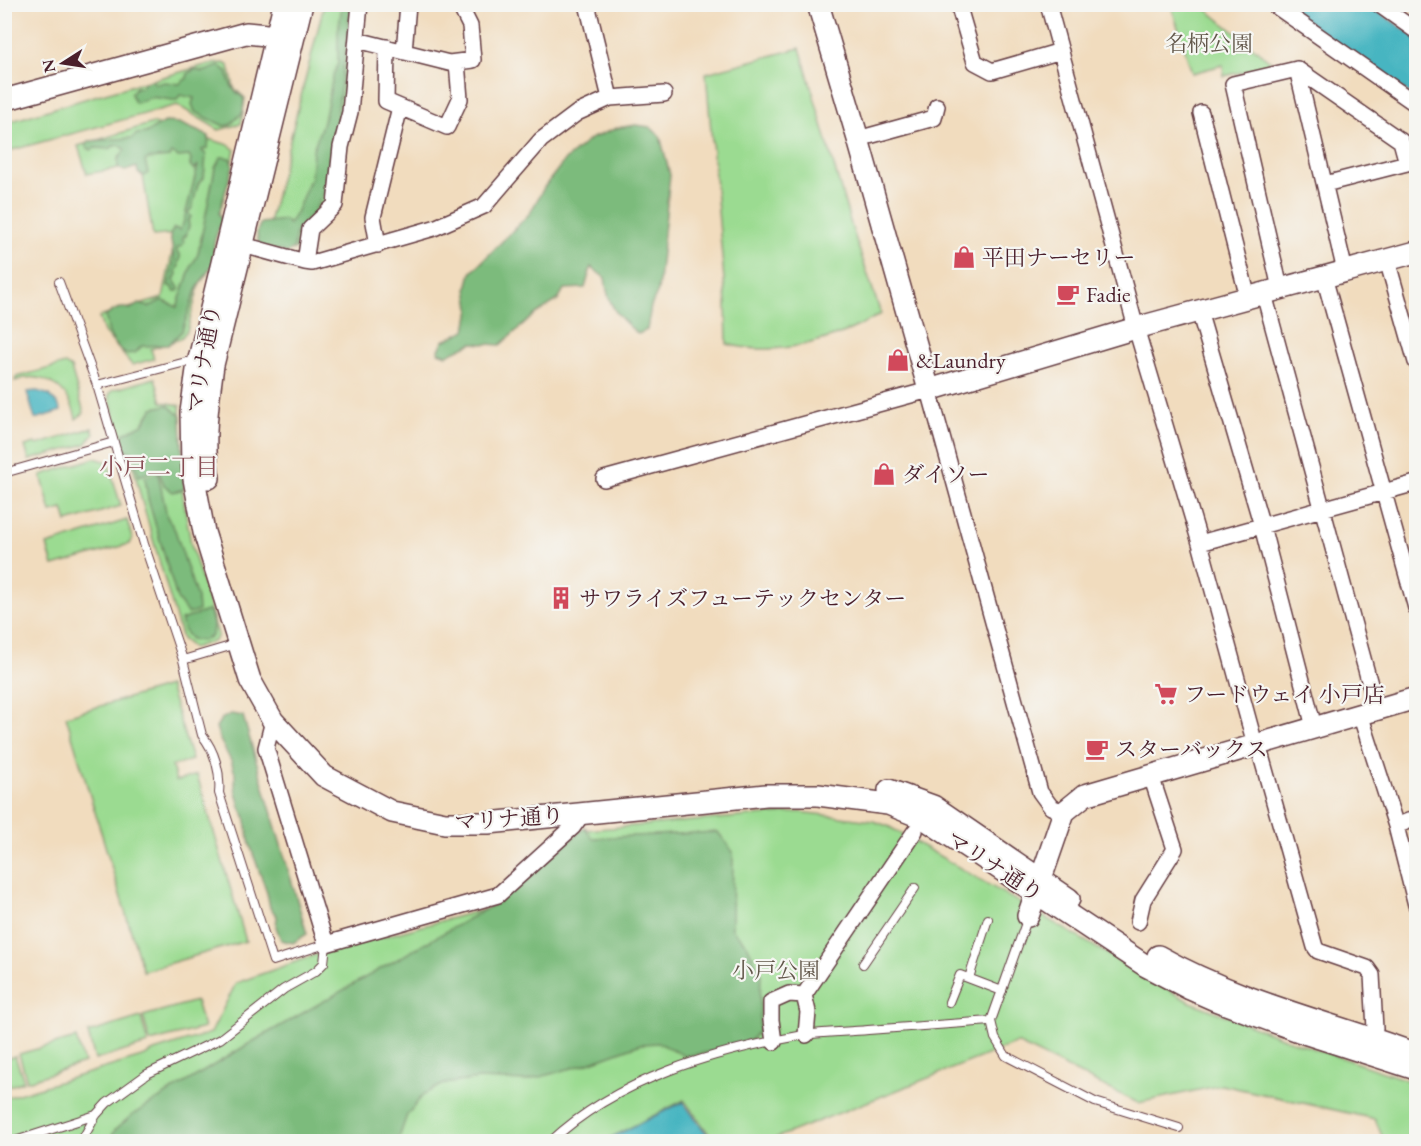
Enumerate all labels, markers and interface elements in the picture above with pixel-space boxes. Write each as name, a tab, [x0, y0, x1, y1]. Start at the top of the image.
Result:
park label: 名柄公園	[1165, 29, 1253, 58]
north arrow	[33, 33, 93, 93]
text: N	[37, 57, 60, 75]
place label: 平田ナーセリー	[982, 243, 1136, 272]
shop icon: 平田ナーセリー	[951, 244, 977, 270]
place label: Fadie	[1086, 280, 1131, 309]
cafe icon: Fadie	[1055, 281, 1081, 307]
street label: マリナ通り	[180, 303, 227, 416]
place label: &Laundry	[916, 346, 1006, 375]
shop icon: &Laundry	[885, 347, 911, 373]
district label: 小戸二丁目	[99, 451, 219, 482]
place label: ダイソー	[902, 460, 990, 489]
shop icon: ダイソー	[871, 461, 897, 487]
place label: サワライズフューテックセンター	[579, 584, 906, 613]
building icon: サワライズフューテックセンター	[548, 585, 574, 611]
place label: フードウェイ 小戸店	[1184, 680, 1385, 709]
supermarket icon: フードウェイ 小戸店	[1153, 681, 1179, 707]
place label: スターバックス	[1115, 735, 1268, 764]
cafe icon: スターバックス	[1084, 736, 1110, 762]
street label: マリナ通り	[453, 800, 565, 837]
street label: マリナ通り	[941, 824, 1049, 908]
park label: 小戸公園	[732, 956, 820, 985]

